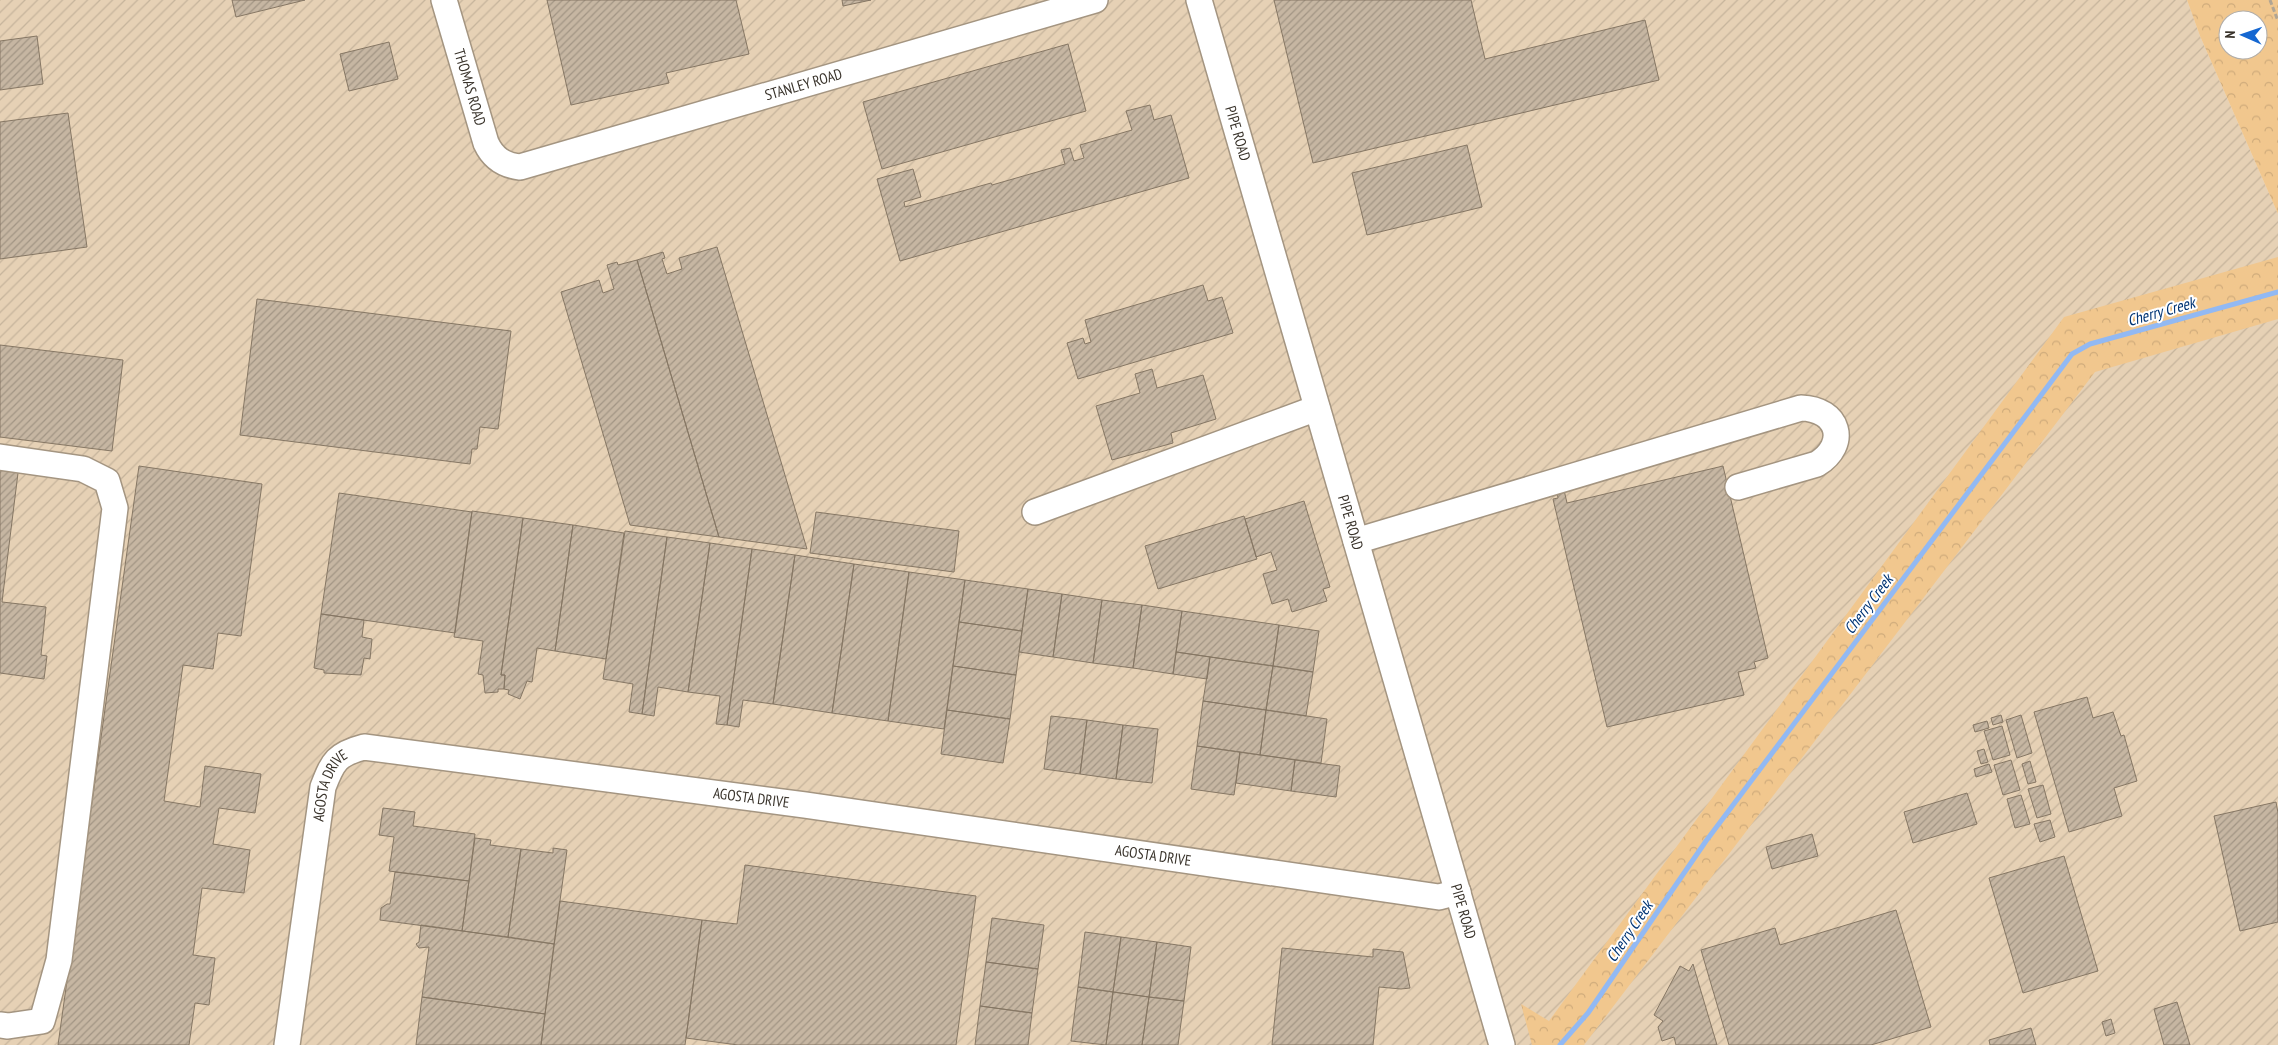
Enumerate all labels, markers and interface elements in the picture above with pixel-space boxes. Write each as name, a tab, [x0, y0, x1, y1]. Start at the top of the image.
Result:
north arrow	[2218, 10, 2268, 60]
text: N	[2221, 30, 2239, 39]
street label: THOMAS ROAD	[450, 47, 490, 128]
street label: STANLEY ROAD	[762, 64, 844, 104]
street label: PIPE ROAD	[1221, 104, 1255, 163]
water label: Cherry Creek	[2125, 291, 2199, 330]
street label: PIPE ROAD	[1334, 493, 1368, 552]
water label: Cherry Creek	[1839, 569, 1898, 638]
street label: AGOSTA DRIVE	[308, 745, 351, 823]
street label: AGOSTA DRIVE	[712, 783, 790, 812]
street label: AGOSTA DRIVE	[1114, 840, 1192, 870]
street label: PIPE ROAD	[1447, 882, 1481, 941]
water label: Cherry Creek	[1601, 895, 1658, 965]

